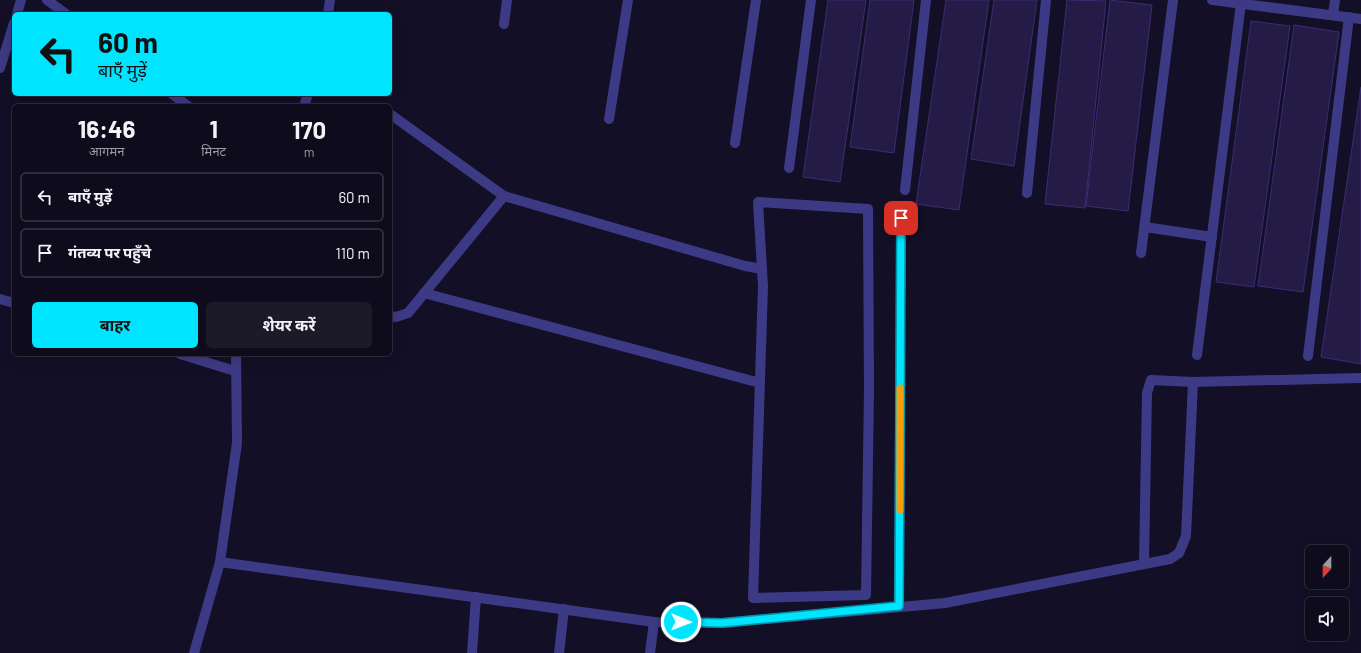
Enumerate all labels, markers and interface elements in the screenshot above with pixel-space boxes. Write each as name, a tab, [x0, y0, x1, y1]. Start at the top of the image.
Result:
text: 60 m	[98, 25, 158, 59]
icon: left	[32, 28, 84, 80]
text: बाएँ मुड़ें	[98, 59, 147, 81]
text: 16:46	[78, 114, 135, 143]
text: 1	[209, 114, 218, 143]
text: 170	[292, 115, 326, 144]
text: आगमन	[89, 143, 124, 159]
text: मिनट	[201, 143, 226, 159]
text: m	[304, 144, 314, 160]
icon: left	[34, 186, 56, 208]
text: बाएँ मुड़ें	[68, 187, 112, 205]
text: 60 m	[338, 188, 370, 206]
pin	[884, 201, 918, 235]
icon: arrive	[890, 207, 912, 229]
icon: arrive	[34, 242, 56, 264]
text: गंतव्य पर पहुँचे	[68, 243, 151, 261]
text: 110 m	[336, 244, 370, 262]
button: बाहर	[32, 302, 198, 348]
button: शेयर करें	[206, 302, 372, 348]
north arrow	[1305, 545, 1349, 589]
map controls	[1305, 545, 1349, 641]
button: sound	[1305, 597, 1349, 641]
position arrow	[660, 601, 702, 643]

